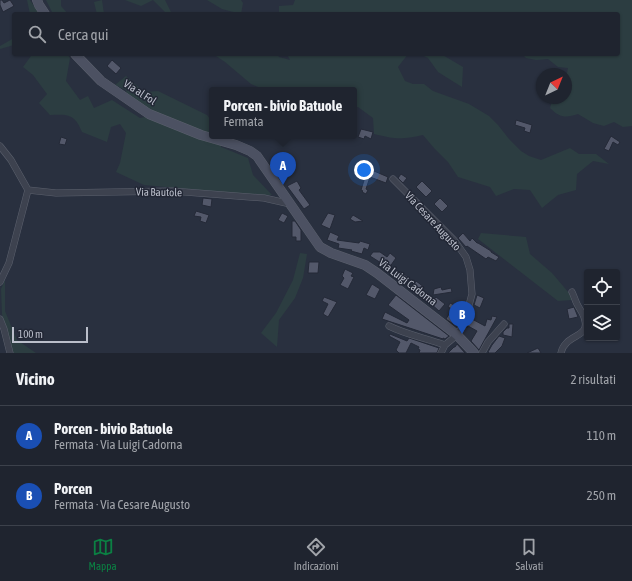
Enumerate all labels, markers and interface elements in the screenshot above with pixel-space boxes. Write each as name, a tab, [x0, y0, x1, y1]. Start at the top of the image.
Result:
search box	[12, 12, 620, 56]
icon: search	[26, 23, 48, 45]
text: Cerca qui	[58, 26, 108, 43]
north arrow	[536, 68, 572, 104]
street label: Via al Fol	[121, 77, 159, 107]
popup	[209, 87, 357, 139]
text: Porcen - bivio Batuole	[224, 97, 342, 114]
text: Fermata	[224, 114, 264, 129]
pin: A	[270, 152, 296, 185]
your location	[354, 160, 374, 180]
street label: Via Bautole	[136, 186, 182, 198]
street label: Via Cesare Augusto	[403, 189, 463, 253]
street label: Via Luigi Cadorna	[377, 256, 439, 308]
map controls	[584, 269, 620, 341]
button: locate	[584, 269, 620, 305]
pin: B	[449, 301, 475, 334]
button: layers	[584, 305, 620, 341]
scale bar	[12, 325, 88, 344]
text: 100 m	[18, 328, 43, 340]
text: Vicino	[16, 369, 55, 389]
text: 2 risultati	[570, 372, 616, 387]
text: Porcen - bivio Batuole	[54, 420, 173, 437]
text: A	[26, 428, 32, 443]
text: 110 m	[587, 428, 616, 443]
text: Fermata · Via Luigi Cadorna	[54, 437, 182, 452]
text: Porcen	[54, 480, 92, 497]
text: B	[26, 488, 32, 503]
text: 250 m	[587, 488, 616, 503]
text: Fermata · Via Cesare Augusto	[54, 497, 190, 512]
tab: Mappa	[89, 536, 117, 572]
tab: Indicazioni	[294, 536, 338, 572]
tab: Salvati	[516, 536, 543, 572]

